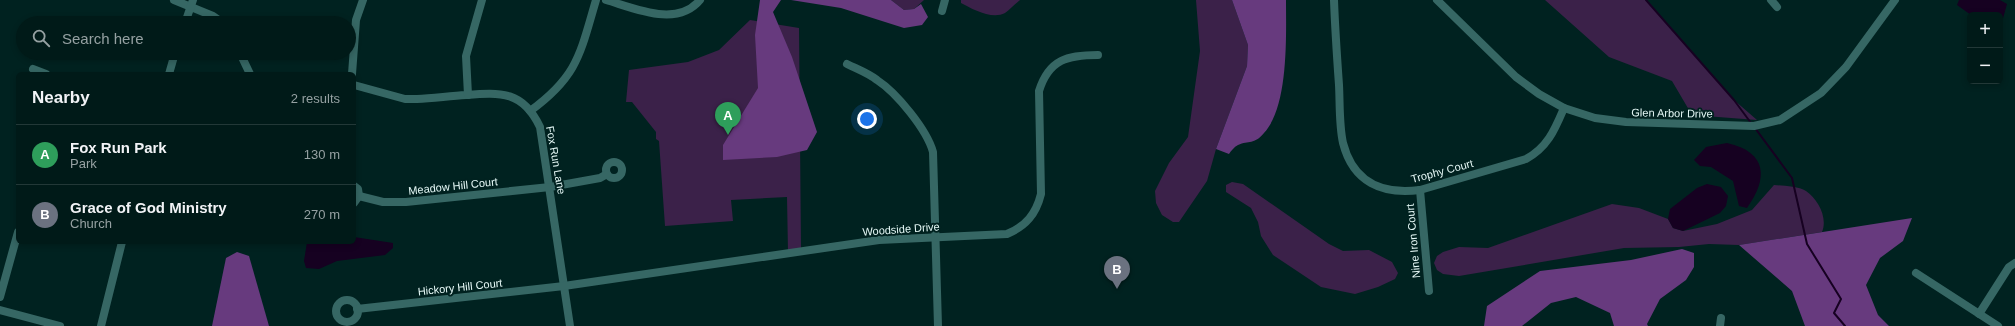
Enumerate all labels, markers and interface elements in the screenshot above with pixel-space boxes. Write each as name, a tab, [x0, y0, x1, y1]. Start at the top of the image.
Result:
map controls	[1967, 12, 2003, 84]
button: +	[1967, 12, 2003, 48]
search box	[16, 16, 356, 60]
icon: search	[30, 27, 52, 49]
text: Search here	[62, 30, 144, 47]
button: −	[1967, 48, 2003, 84]
text: Nearby	[32, 88, 90, 107]
text: 2 results	[291, 91, 340, 106]
pin: A	[715, 102, 741, 135]
street label: Glen Arbor Drive	[1631, 106, 1713, 120]
your location	[857, 109, 877, 129]
street label: Fox Run Lane	[544, 125, 568, 195]
text: Fox Run Park	[70, 139, 167, 156]
text: A	[40, 147, 50, 162]
text: 130 m	[304, 147, 340, 162]
text: Park	[70, 156, 97, 171]
street label: Trophy Court	[1410, 157, 1474, 185]
street label: Meadow Hill Court	[408, 175, 498, 197]
text: Grace of God Ministry	[70, 199, 227, 216]
street label: Nine Iron Court	[1404, 203, 1422, 279]
text: B	[40, 207, 50, 222]
text: 270 m	[304, 207, 340, 222]
text: Church	[70, 216, 112, 231]
street label: Woodside Drive	[862, 220, 940, 238]
pin: B	[1104, 256, 1130, 289]
street label: Hickory Hill Court	[417, 277, 503, 297]

